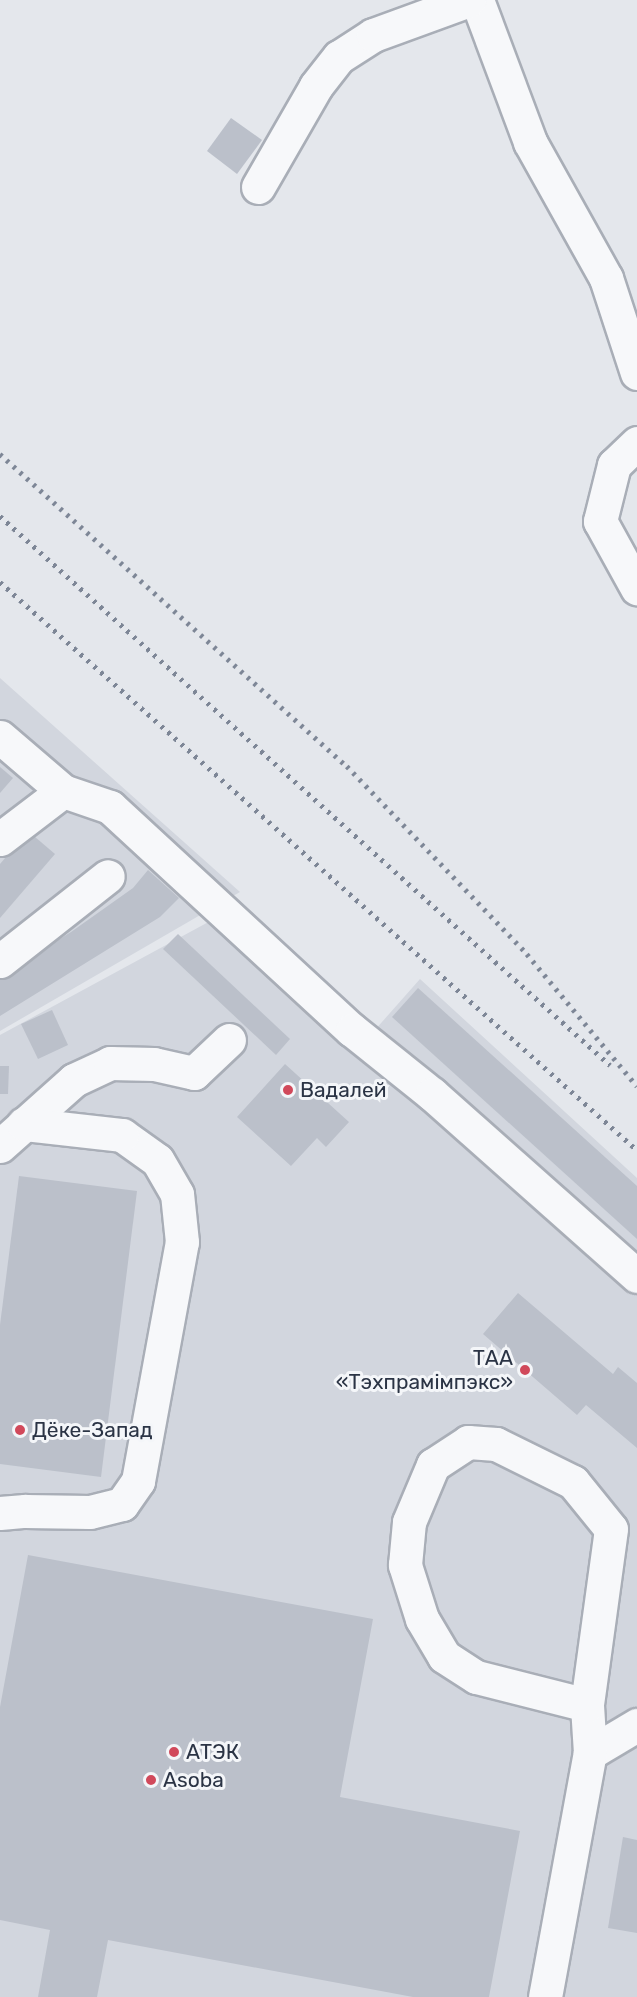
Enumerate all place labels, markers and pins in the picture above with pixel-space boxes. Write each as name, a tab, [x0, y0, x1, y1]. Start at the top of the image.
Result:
place label: Вадалей	[300, 1077, 387, 1103]
marker: Вадалей	[281, 1083, 295, 1097]
place label: ТАА «Тэхпрамімпэкс»	[336, 1345, 513, 1395]
marker: ТАА «Тэхпрамімпэкс»	[518, 1363, 532, 1377]
place label: Дёке-Запад	[32, 1417, 153, 1443]
marker: Дёке-Запад	[13, 1423, 27, 1437]
place label: АТЭК	[186, 1739, 239, 1765]
marker: АТЭК	[167, 1745, 181, 1759]
place label: Asoba	[163, 1767, 224, 1793]
marker: Asoba	[144, 1773, 158, 1787]

